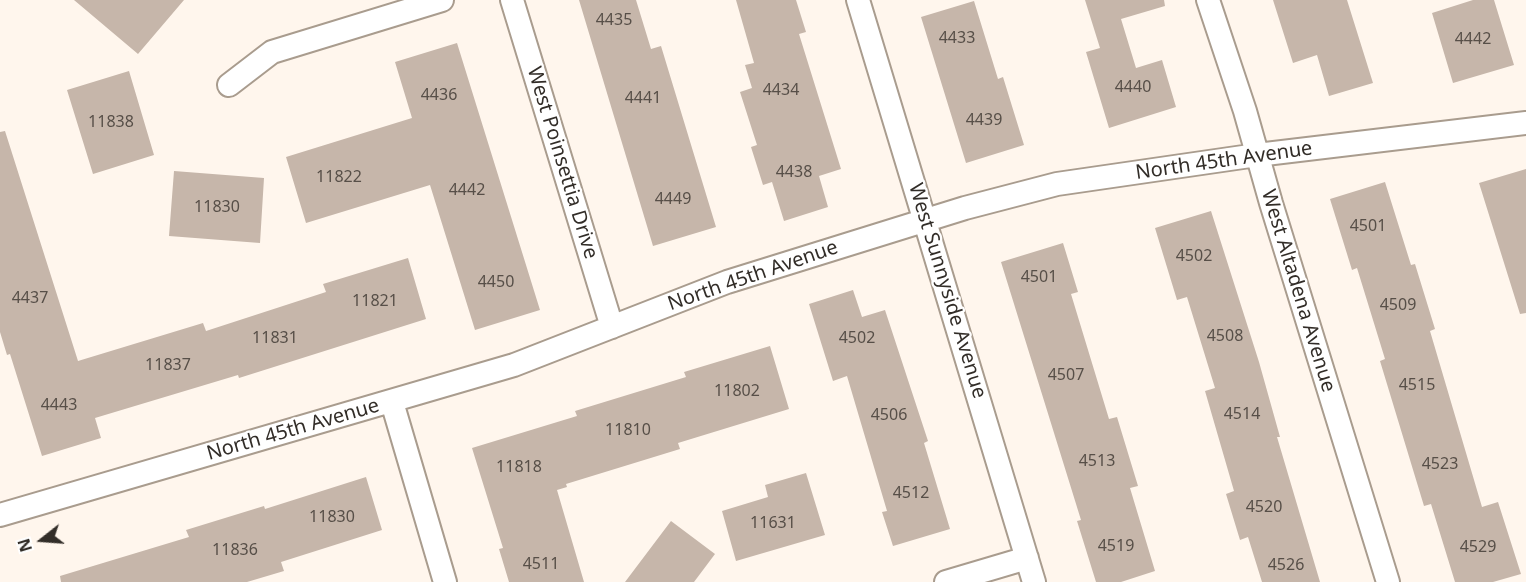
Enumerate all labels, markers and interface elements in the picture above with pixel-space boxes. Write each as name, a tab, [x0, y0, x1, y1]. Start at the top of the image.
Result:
house number: 4435	[596, 10, 632, 30]
house number: 4433	[939, 28, 975, 48]
house number: 4442	[1455, 29, 1491, 49]
street label: West Poinsettia Drive	[521, 64, 603, 262]
house number: 4440	[1115, 77, 1151, 97]
house number: 4434	[763, 80, 799, 100]
house number: 4436	[421, 85, 457, 105]
house number: 4441	[625, 88, 661, 108]
house number: 4439	[966, 110, 1002, 130]
house number: 11838	[88, 112, 134, 132]
street label: North 45th Avenue	[1134, 137, 1314, 185]
house number: 4438	[776, 162, 812, 182]
house number: 11822	[316, 167, 362, 187]
house number: 4442	[449, 180, 485, 200]
street label: West Sunnyside Avenue	[903, 181, 991, 401]
street label: West Altadena Avenue	[1256, 187, 1340, 395]
house number: 4449	[655, 189, 691, 209]
house number: 11830	[194, 197, 240, 217]
house number: 4501	[1350, 216, 1386, 236]
street label: North 45th Avenue	[665, 236, 841, 316]
house number: 4502	[1176, 246, 1212, 266]
house number: 4501	[1021, 267, 1057, 287]
house number: 4450	[478, 272, 514, 292]
house number: 4437	[12, 288, 48, 308]
house number: 11821	[352, 291, 398, 311]
house number: 4509	[1380, 295, 1416, 315]
house number: 4508	[1207, 326, 1243, 346]
house number: 11831	[252, 328, 298, 348]
house number: 4502	[839, 328, 875, 348]
house number: 11837	[145, 355, 191, 375]
house number: 4507	[1048, 365, 1084, 385]
house number: 4515	[1399, 375, 1435, 395]
house number: 11802	[714, 381, 760, 401]
street label: North 45th Avenue	[204, 394, 382, 466]
house number: 4443	[41, 395, 77, 415]
house number: 4514	[1224, 404, 1260, 424]
house number: 4506	[871, 405, 907, 425]
house number: 11810	[605, 420, 651, 440]
house number: 4513	[1079, 451, 1115, 471]
house number: 4523	[1422, 454, 1458, 474]
house number: 11818	[496, 457, 542, 477]
house number: 4512	[893, 483, 929, 503]
house number: 4520	[1246, 497, 1282, 517]
house number: 11830	[309, 507, 355, 527]
north arrow	[12, 510, 72, 570]
house number: 11631	[750, 513, 796, 533]
text: N	[12, 536, 37, 555]
house number: 4519	[1098, 536, 1134, 556]
house number: 4529	[1460, 537, 1496, 557]
house number: 11836	[212, 540, 258, 560]
house number: 4511	[523, 554, 559, 574]
house number: 4526	[1268, 555, 1304, 575]

